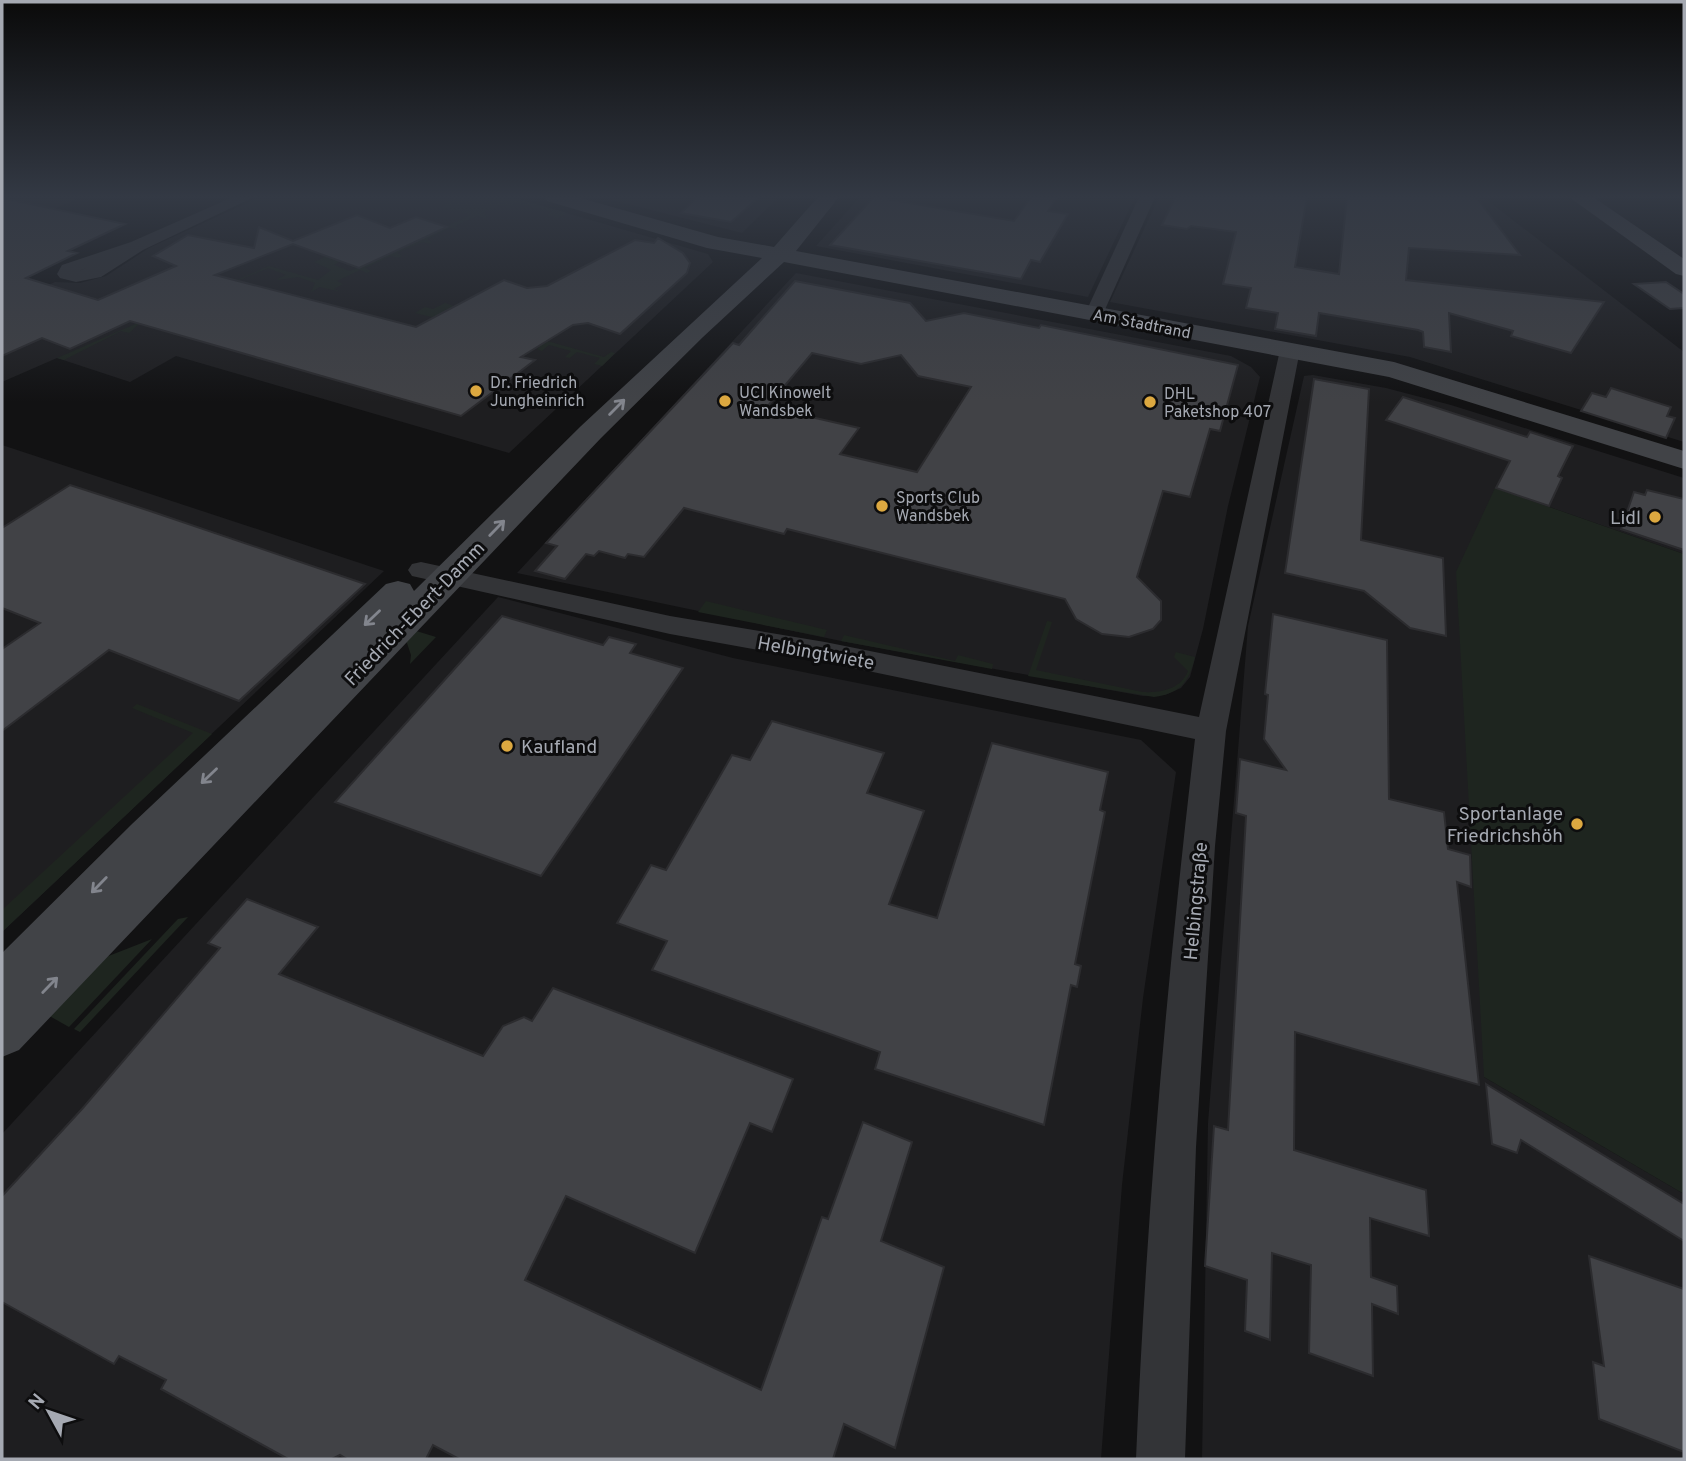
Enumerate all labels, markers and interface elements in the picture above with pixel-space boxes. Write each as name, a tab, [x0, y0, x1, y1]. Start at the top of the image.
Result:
street label: Am Stadtrand	[1091, 306, 1192, 344]
place label: Dr. Friedrich Jungheinrich	[490, 374, 584, 412]
marker: Dr. Friedrich Jungheinrich	[468, 383, 484, 399]
place label: UCI Kinowelt Wandsbek	[739, 384, 831, 422]
place label: DHL Paketshop 407	[1164, 385, 1271, 423]
marker: UCI Kinowelt Wandsbek	[717, 393, 733, 409]
marker: DHL Paketshop 407	[1142, 394, 1158, 410]
one-way arrow	[608, 398, 625, 415]
place label: Sports Club Wandsbek	[896, 489, 980, 527]
marker: Sports Club Wandsbek	[874, 498, 890, 514]
place label: Lidl	[1610, 507, 1641, 531]
marker: Lidl	[1647, 509, 1663, 525]
one-way arrow	[489, 519, 506, 536]
street label: Friedrich-Ebert-Damm	[340, 537, 491, 692]
one-way arrow	[364, 609, 381, 626]
street label: Helbingtwiete	[755, 632, 876, 676]
place label: Kaufland	[521, 736, 597, 760]
marker: Kaufland	[499, 738, 515, 754]
one-way arrow	[201, 767, 218, 784]
place label: Sportanlage Friedrichshöh	[1447, 803, 1563, 849]
marker: Sportanlage Friedrichshöh	[1569, 816, 1585, 832]
street label: Helbingstraße	[1180, 841, 1214, 961]
one-way arrow	[91, 876, 108, 893]
one-way arrow	[41, 976, 58, 993]
north arrow	[14, 1377, 84, 1447]
text: N	[24, 1389, 51, 1415]

